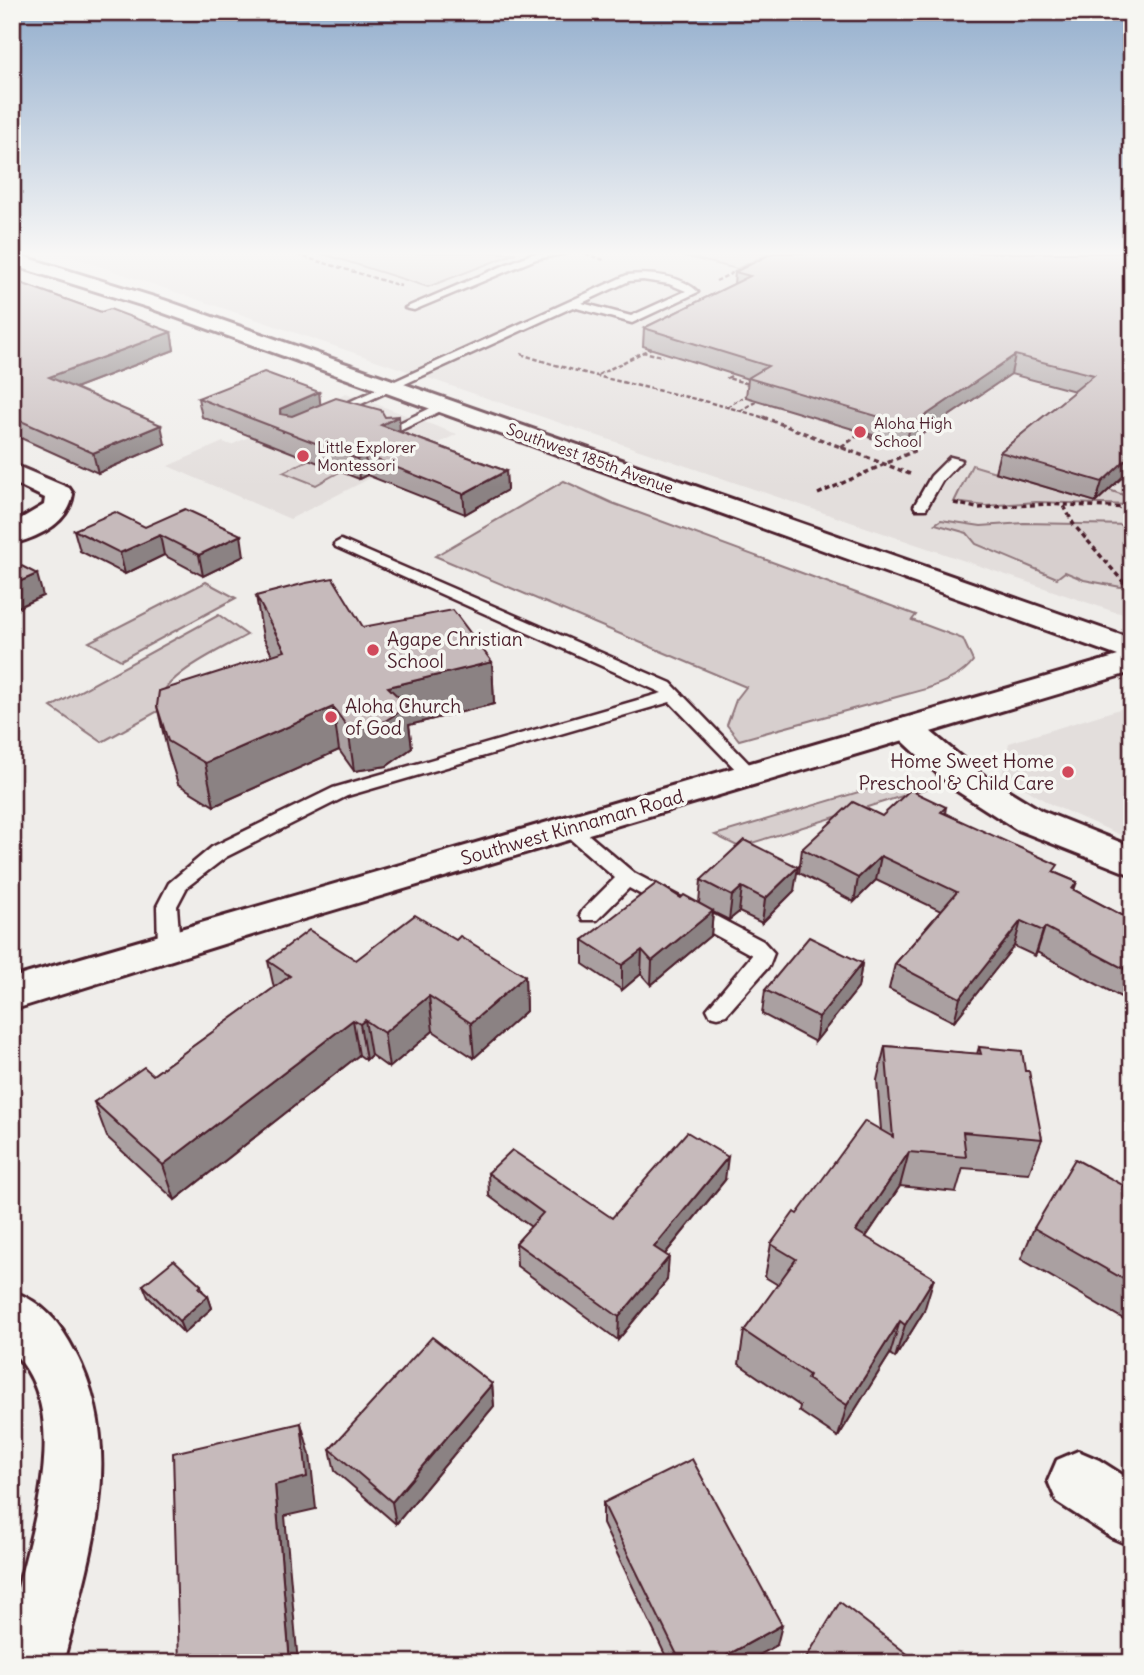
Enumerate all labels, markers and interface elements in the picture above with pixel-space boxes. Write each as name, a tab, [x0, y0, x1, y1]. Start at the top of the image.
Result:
place label: Aloha High School	[874, 413, 952, 451]
street label: Southwest 185th Avenue	[504, 418, 676, 498]
marker: Aloha High School	[852, 424, 868, 440]
place label: Little Explorer Montessori	[317, 437, 417, 475]
marker: Little Explorer Montessori	[295, 448, 311, 464]
place label: Agape Christian School	[387, 627, 523, 673]
marker: Agape Christian School	[365, 642, 381, 658]
place label: Aloha Church of God	[345, 694, 461, 740]
marker: Aloha Church of God	[323, 709, 339, 725]
place label: Home Sweet Home Preschool & Child Care	[858, 749, 1054, 795]
marker: Home Sweet Home Preschool & Child Care	[1060, 764, 1076, 780]
street label: Southwest Kinnaman Road	[458, 784, 686, 870]

